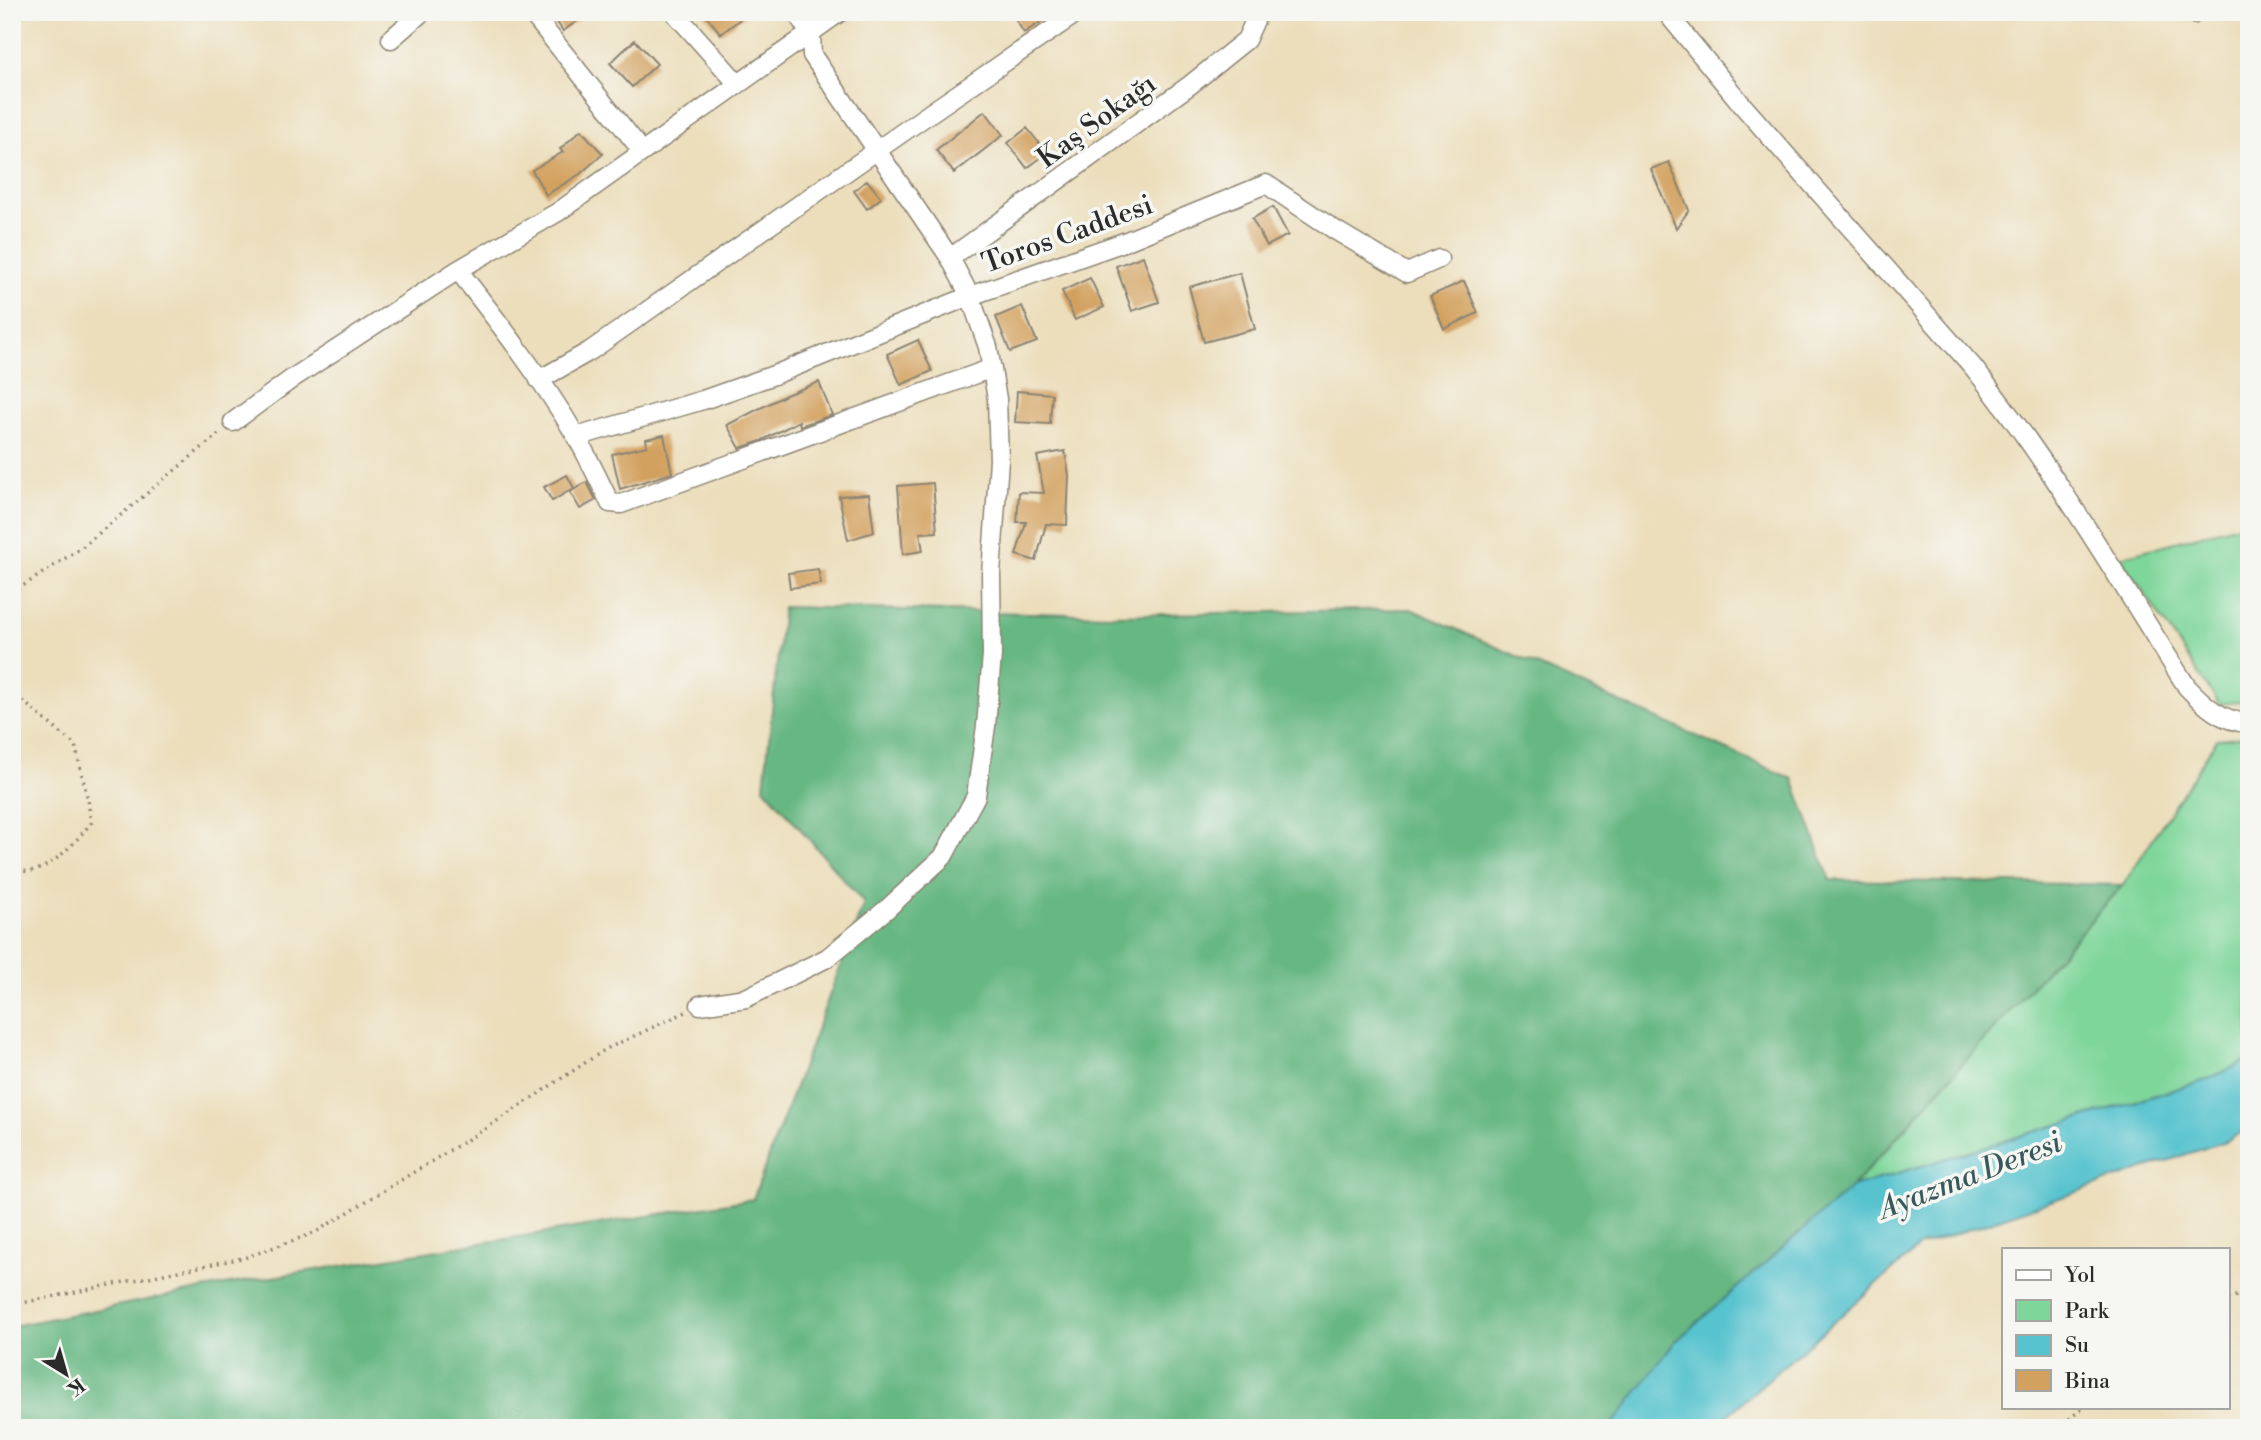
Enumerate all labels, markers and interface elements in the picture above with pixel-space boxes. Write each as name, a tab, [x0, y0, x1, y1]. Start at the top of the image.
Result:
street label: Kaş Sokağı	[1030, 66, 1163, 176]
street label: Toros Caddesi	[977, 187, 1158, 282]
water label: Ayazma Deresi	[1871, 1123, 2068, 1229]
legend	[2002, 1248, 2230, 1408]
text: Yol	[2064, 1263, 2095, 1289]
text: Park	[2065, 1299, 2110, 1325]
text: Su	[2065, 1333, 2089, 1359]
north arrow	[32, 1338, 102, 1408]
text: Bina	[2064, 1369, 2110, 1395]
text: K	[62, 1373, 89, 1401]

